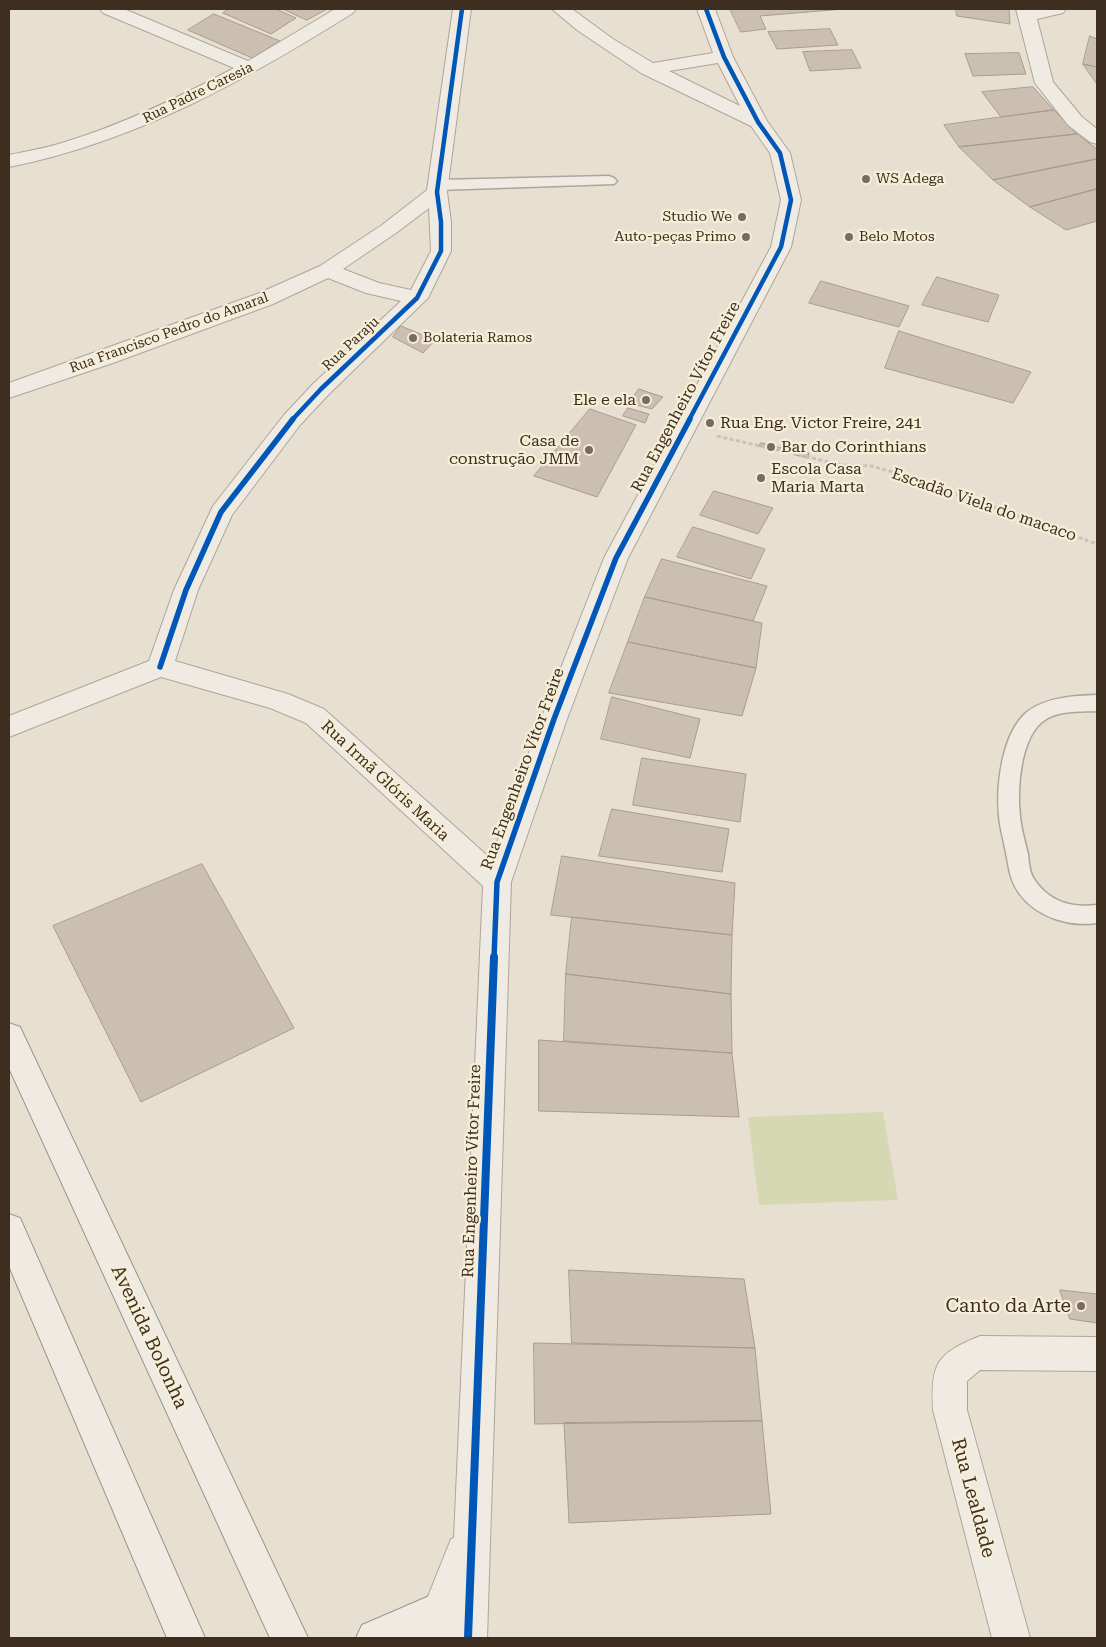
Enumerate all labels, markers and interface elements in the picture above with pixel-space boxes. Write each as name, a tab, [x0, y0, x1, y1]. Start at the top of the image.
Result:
street label: Rua Padre Caresia	[140, 59, 256, 127]
place label: WS Adega	[876, 171, 944, 187]
marker: WS Adega	[860, 173, 872, 185]
place label: Studio We	[663, 209, 732, 225]
marker: Studio We	[736, 211, 748, 223]
place label: Auto-peças Primo	[615, 229, 736, 245]
place label: Belo Motos	[859, 229, 935, 245]
marker: Auto-peças Primo	[740, 231, 752, 243]
marker: Belo Motos	[843, 231, 855, 243]
street label: Rua Francisco Pedro do Amaral	[67, 289, 271, 377]
street label: Rua Engenheiro Vítor Freire	[627, 298, 745, 496]
street label: Rua Paraju	[319, 313, 383, 375]
place label: Bolateria Ramos	[423, 330, 532, 346]
marker: Bolateria Ramos	[407, 332, 419, 344]
place label: Ele e ela	[573, 390, 636, 410]
marker: Ele e ela	[640, 394, 652, 406]
place label: Rua Eng. Victor Freire, 241	[720, 413, 922, 433]
marker: Rua Eng. Victor Freire, 241	[704, 417, 716, 429]
place label: Casa de construção JMM	[449, 431, 579, 469]
place label: Bar do Corinthians	[781, 437, 926, 457]
marker: Bar do Corinthians	[765, 441, 777, 453]
marker: Casa de construção JMM	[583, 444, 595, 456]
place label: Escola Casa Maria Marta	[771, 459, 864, 497]
street label: Escadão Viela do macaco	[889, 464, 1079, 546]
marker: Escola Casa Maria Marta	[755, 472, 767, 484]
street label: Rua Engenheiro Vítor Freire	[477, 665, 569, 873]
street label: Rua Irmã Glóris Maria	[317, 717, 453, 845]
street label: Rua Engenheiro Vítor Freire	[459, 1064, 485, 1278]
street label: Avenida Bolonha	[106, 1262, 192, 1412]
place label: Canto da Arte	[945, 1295, 1071, 1317]
marker: Canto da Arte	[1075, 1300, 1087, 1312]
street label: Rua Lealdade	[946, 1436, 1000, 1560]

